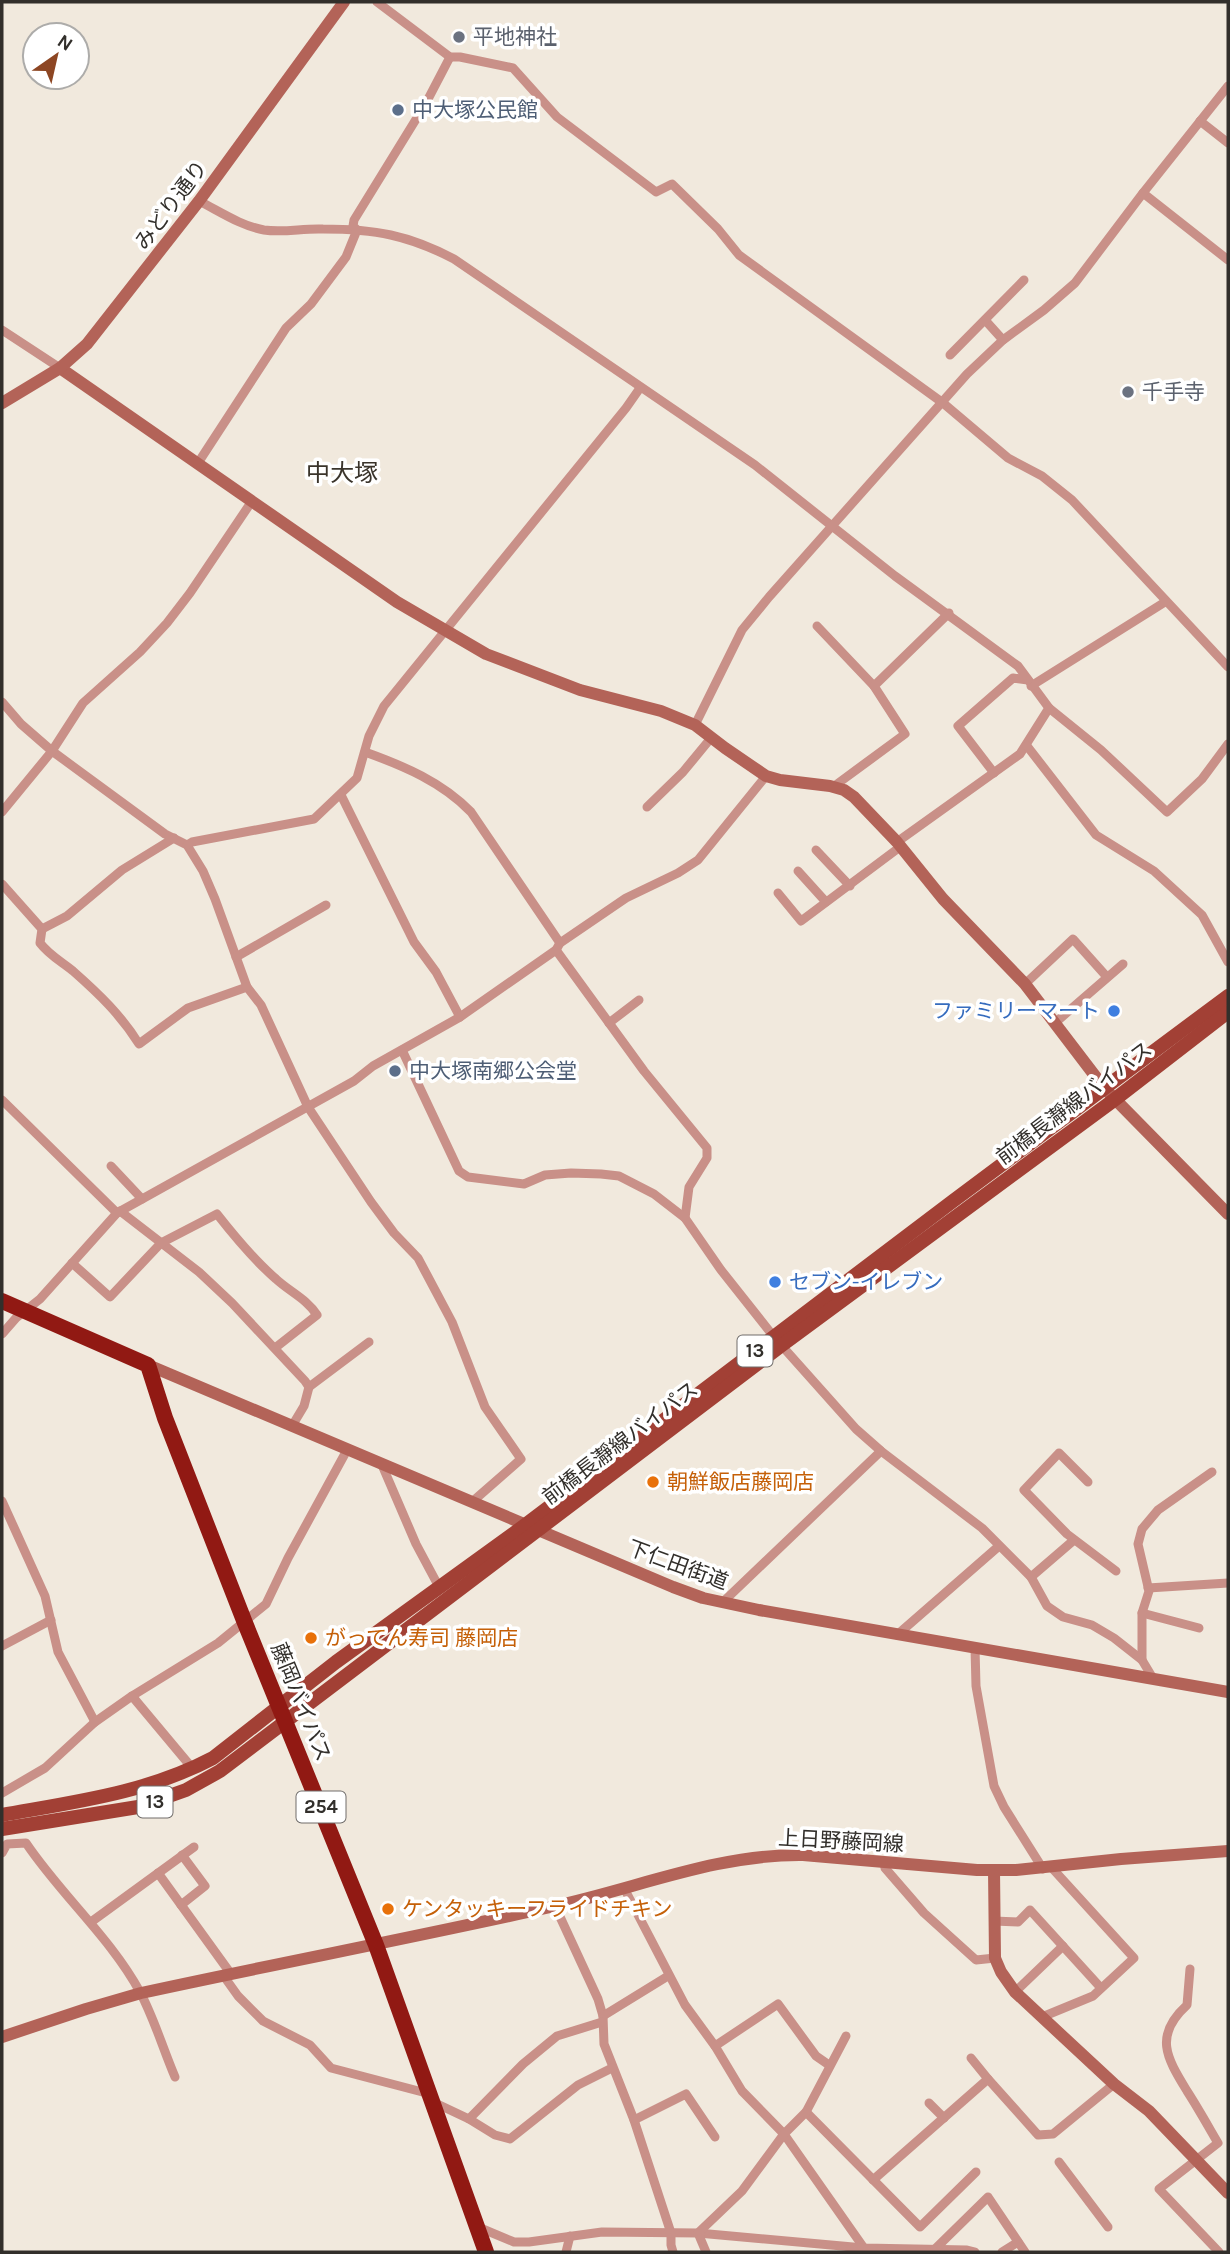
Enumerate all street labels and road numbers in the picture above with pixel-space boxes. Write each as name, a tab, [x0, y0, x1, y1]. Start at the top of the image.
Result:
street label: みどり通り	[130, 156, 212, 254]
street label: 前橋長瀞線バイパス	[991, 1037, 1157, 1169]
road number: 13	[738, 1336, 772, 1366]
street label: 前橋長瀞線バイパス	[537, 1377, 703, 1509]
street label: 下仁田街道	[625, 1536, 731, 1594]
street label: 藤岡バイパス	[266, 1639, 336, 1765]
road number: 13	[138, 1786, 172, 1818]
road number: 254	[296, 1792, 346, 1823]
street label: 上日野藤岡線	[777, 1826, 905, 1856]

